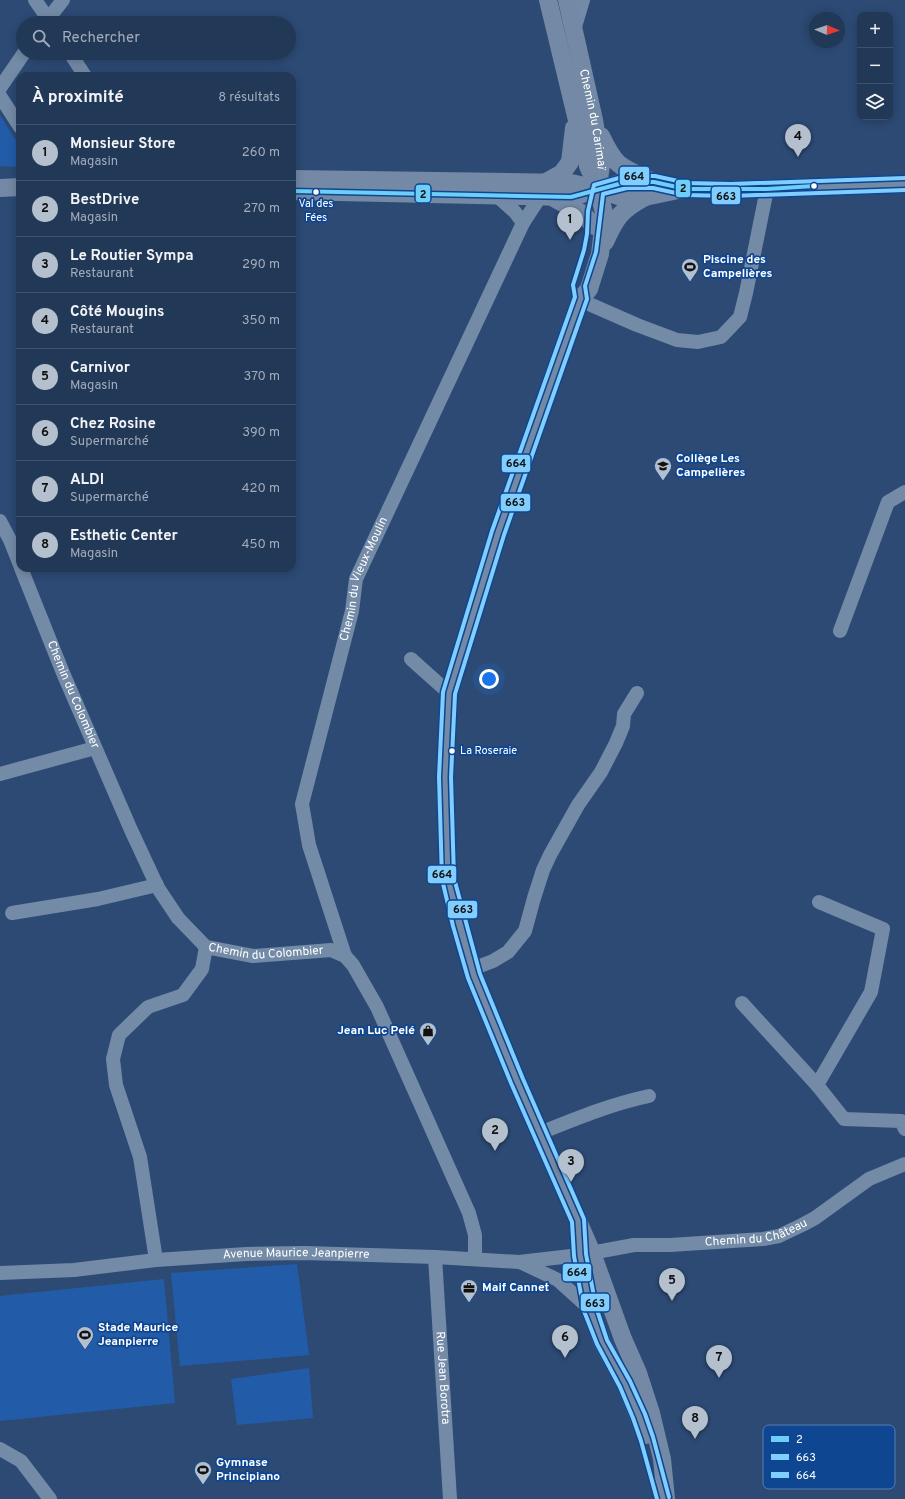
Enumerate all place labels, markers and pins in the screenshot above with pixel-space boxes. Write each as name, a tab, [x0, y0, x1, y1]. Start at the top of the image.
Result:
pin: 4	[785, 124, 811, 157]
unlabelled marker	[809, 181, 819, 191]
marker: Val des Fées	[311, 187, 321, 197]
place label: Val des Fées	[299, 197, 333, 225]
pin: 1	[557, 207, 583, 240]
place label: Piscine des Campelières	[703, 252, 773, 282]
sports icon: Piscine des Campelières	[680, 257, 700, 282]
place label: Collège Les Campelières	[676, 451, 746, 481]
school or university icon: Collège Les Campelières	[653, 456, 673, 481]
place label: La Roseraie	[460, 744, 517, 758]
marker: La Roseraie	[447, 746, 457, 756]
shop icon: Jean Luc Pelé	[418, 1021, 438, 1046]
place label: Jean Luc Pelé	[337, 1023, 415, 1039]
pin: 2	[482, 1118, 508, 1151]
pin: 3	[558, 1149, 584, 1182]
pin: 5	[659, 1268, 685, 1301]
office icon: Maif Cannet	[459, 1278, 479, 1303]
place label: Maif Cannet	[482, 1280, 550, 1296]
place label: Stade Maurice Jeanpierre	[98, 1320, 179, 1350]
sports icon: Stade Maurice Jeanpierre	[75, 1325, 95, 1350]
pin: 6	[552, 1325, 578, 1358]
pin: 7	[706, 1345, 732, 1378]
pin: 8	[682, 1406, 708, 1439]
place label: Gymnase Principiano	[216, 1455, 280, 1485]
sports icon: Gymnase Principiano	[193, 1460, 213, 1485]

